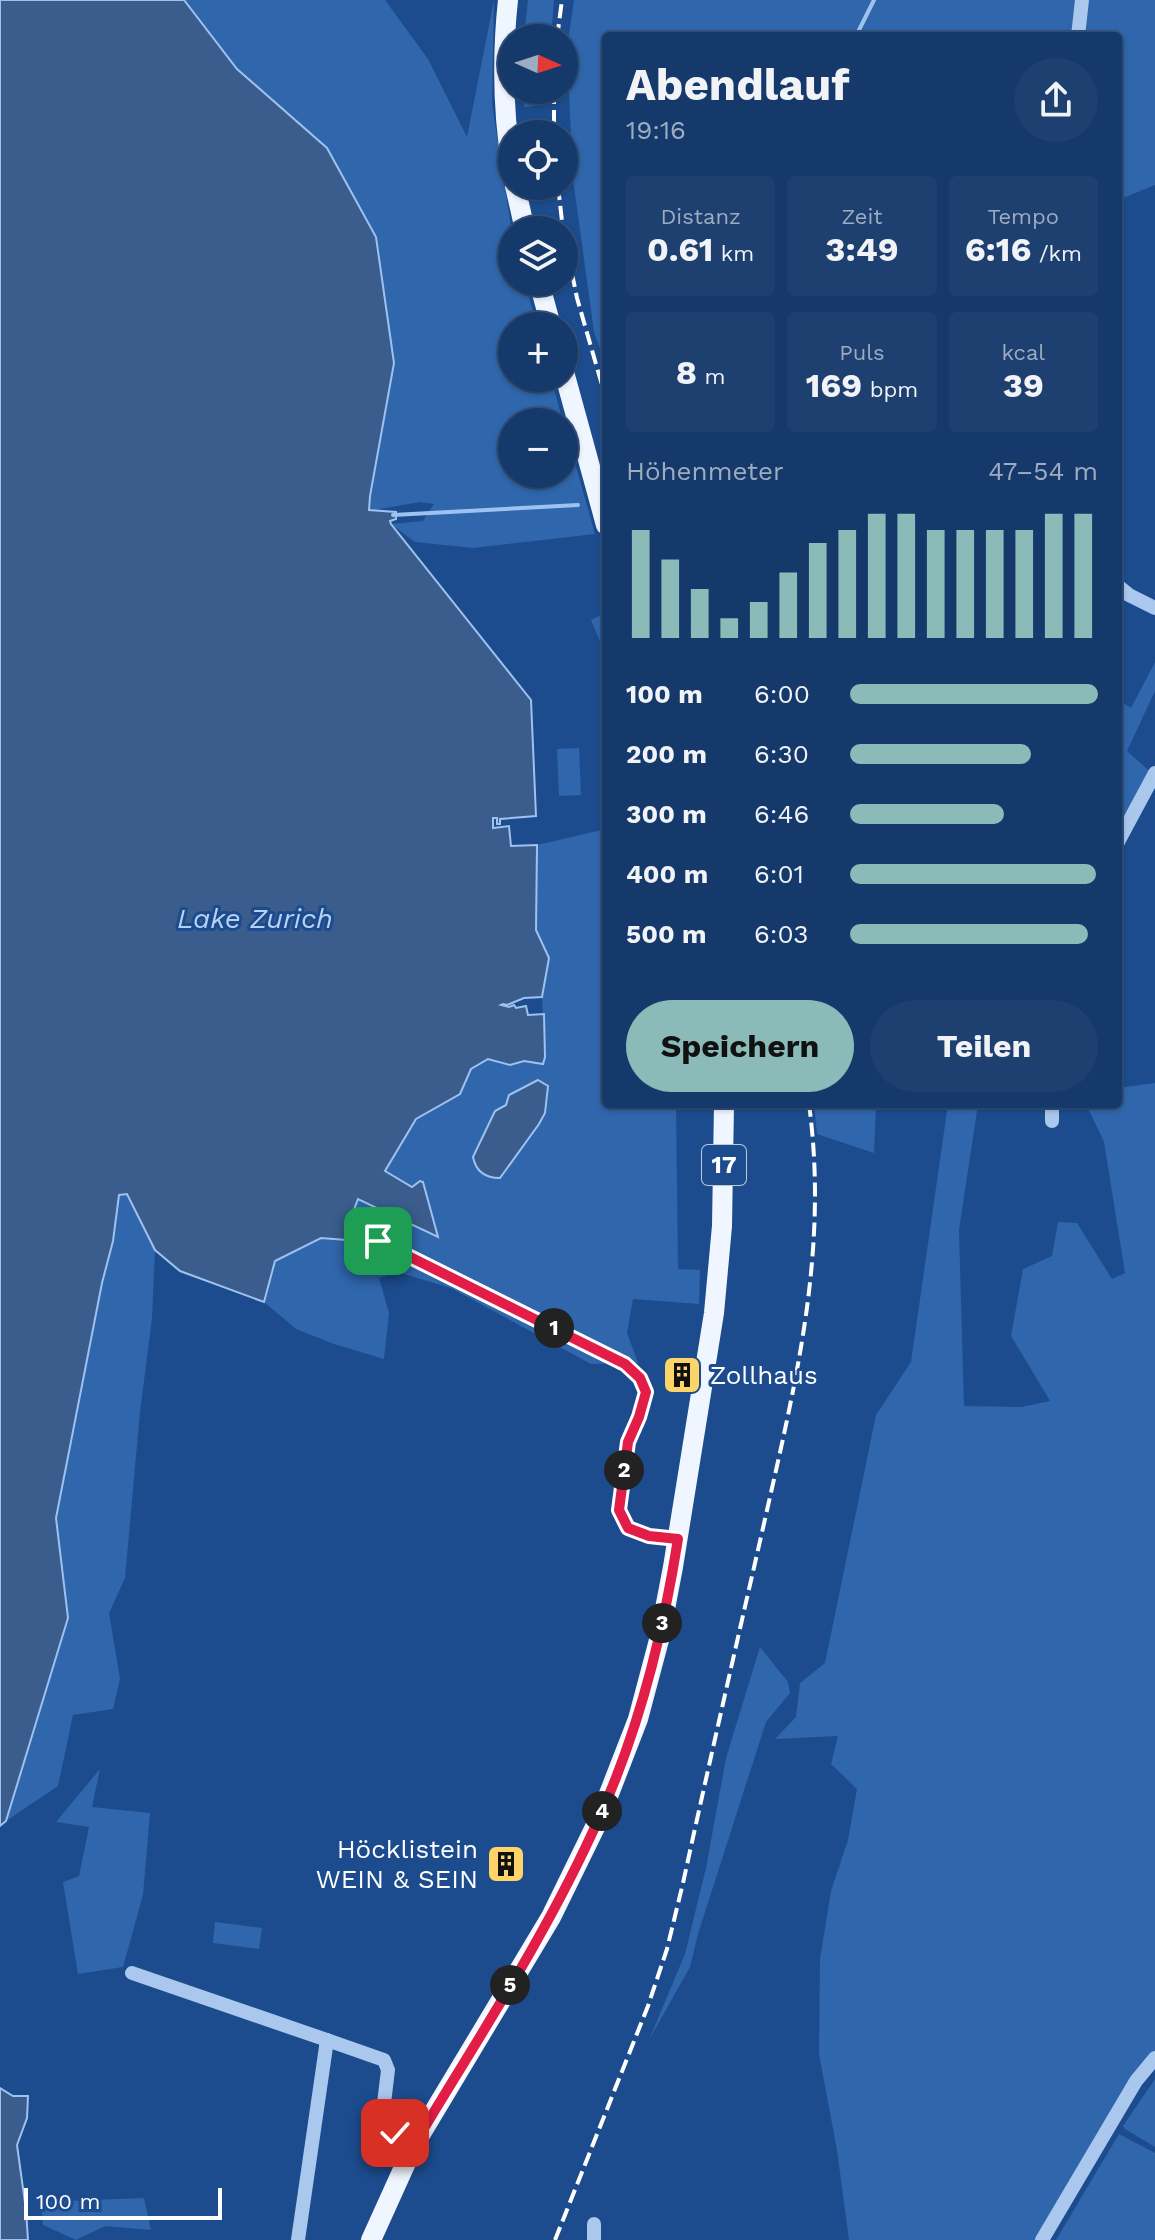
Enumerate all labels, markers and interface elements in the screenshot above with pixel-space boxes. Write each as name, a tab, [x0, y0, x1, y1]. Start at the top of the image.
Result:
north arrow	[498, 24, 578, 104]
map controls	[498, 24, 578, 488]
button: share	[1014, 58, 1098, 142]
text: Abendlauf	[626, 59, 849, 111]
text: 19:16	[626, 115, 686, 145]
button: locate	[498, 120, 578, 200]
text: Distanz	[661, 204, 741, 229]
text: Zeit	[841, 204, 883, 229]
text: Tempo	[988, 204, 1059, 229]
button: layers	[498, 216, 578, 296]
text: 0.61	[647, 229, 713, 269]
text: 3:49	[825, 229, 899, 269]
text: 6:16	[965, 229, 1031, 269]
text: km	[713, 241, 754, 266]
text: /km	[1031, 241, 1082, 266]
button: +	[498, 312, 578, 392]
text: Puls	[839, 340, 885, 365]
text: kcal	[1002, 340, 1045, 365]
text: 8	[676, 352, 697, 392]
text: m	[697, 364, 726, 389]
text: 169	[806, 365, 862, 405]
text: 39	[1003, 365, 1044, 405]
text: bpm	[862, 377, 918, 402]
button: −	[498, 408, 578, 488]
text: Höhenmeter	[626, 456, 784, 486]
text: 47–54 m	[988, 456, 1098, 486]
text: 100 m	[626, 679, 703, 709]
text: 6:00	[754, 679, 810, 709]
text: 200 m	[626, 739, 707, 769]
text: 6:30	[754, 739, 809, 769]
text: 300 m	[626, 799, 707, 829]
text: 6:46	[754, 799, 809, 829]
text: 400 m	[626, 859, 708, 889]
text: 6:01	[754, 859, 804, 889]
water label: Lake Zurich	[177, 902, 333, 935]
text: 500 m	[626, 919, 707, 949]
text: 6:03	[754, 919, 808, 949]
button: Speichern	[626, 1000, 854, 1092]
button: Teilen	[870, 1000, 1098, 1092]
road number: 17	[702, 1145, 746, 1185]
pin	[344, 1207, 412, 1275]
icon: arrive	[356, 1219, 400, 1263]
pin: 1	[534, 1308, 574, 1348]
text: 1	[549, 1315, 559, 1340]
building icon: Zollhaus	[661, 1354, 703, 1396]
place label: Zollhaus	[710, 1360, 818, 1390]
pin: 2	[604, 1450, 644, 1490]
text: 2	[617, 1457, 631, 1482]
pin: 3	[642, 1603, 682, 1643]
text: 3	[655, 1610, 669, 1635]
pin: 4	[582, 1791, 622, 1831]
text: 4	[595, 1798, 609, 1823]
place label: Höcklistein WEIN & SEIN	[316, 1834, 478, 1894]
building icon: Höcklistein WEIN & SEIN	[485, 1843, 527, 1885]
pin: 5	[490, 1965, 530, 2005]
text: 5	[504, 1972, 516, 1997]
pin	[361, 2099, 429, 2167]
icon: check	[373, 2111, 417, 2155]
scale bar	[24, 2184, 222, 2220]
text: 100 m	[36, 2189, 100, 2214]

